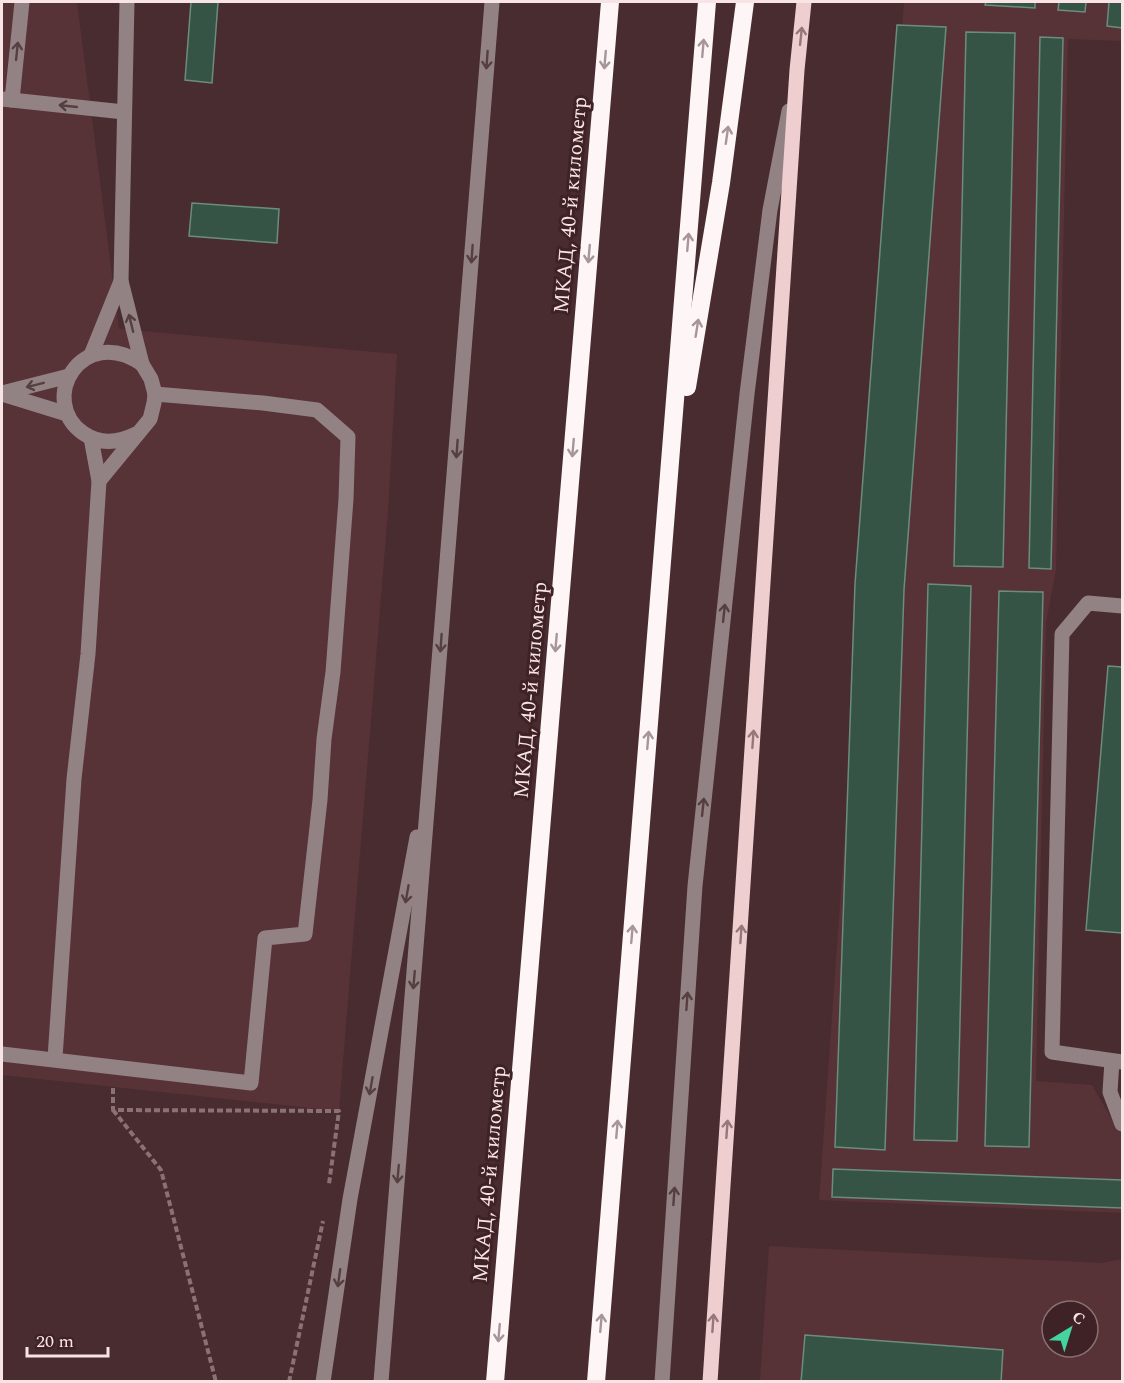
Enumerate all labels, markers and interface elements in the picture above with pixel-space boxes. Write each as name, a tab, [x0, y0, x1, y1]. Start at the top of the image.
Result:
one-way arrow	[796, 26, 807, 46]
one-way arrow	[698, 38, 709, 58]
one-way arrow	[12, 41, 23, 61]
one-way arrow	[482, 49, 493, 69]
one-way arrow	[599, 49, 610, 69]
street label: МКАД, 40-й километр	[546, 95, 596, 315]
one-way arrow	[58, 100, 78, 111]
one-way arrow	[722, 126, 733, 146]
one-way arrow	[683, 233, 694, 253]
one-way arrow	[466, 244, 477, 264]
one-way arrow	[583, 244, 594, 264]
one-way arrow	[125, 314, 137, 333]
one-way arrow	[691, 318, 702, 338]
one-way arrow	[26, 379, 45, 391]
one-way arrow	[451, 438, 462, 458]
one-way arrow	[567, 438, 578, 458]
street label: МКАД, 40-й километр	[506, 580, 556, 800]
one-way arrow	[719, 604, 730, 624]
one-way arrow	[550, 632, 561, 652]
one-way arrow	[436, 633, 447, 652]
one-way arrow	[748, 730, 759, 750]
one-way arrow	[643, 731, 654, 751]
one-way arrow	[698, 798, 709, 817]
one-way arrow	[401, 884, 412, 903]
one-way arrow	[627, 925, 638, 945]
one-way arrow	[735, 925, 746, 945]
one-way arrow	[409, 969, 420, 989]
one-way arrow	[682, 992, 693, 1012]
street label: МКАД, 40-й километр	[465, 1064, 515, 1284]
one-way arrow	[365, 1075, 376, 1095]
one-way arrow	[611, 1119, 622, 1139]
one-way arrow	[722, 1119, 733, 1139]
one-way arrow	[393, 1164, 404, 1183]
one-way arrow	[669, 1186, 680, 1206]
one-way arrow	[333, 1268, 344, 1287]
north arrow	[1040, 1299, 1100, 1359]
text: С	[1067, 1305, 1090, 1331]
one-way arrow	[596, 1314, 607, 1334]
one-way arrow	[708, 1314, 719, 1334]
scale bar	[27, 1320, 108, 1358]
one-way arrow	[493, 1323, 504, 1343]
text: 20 m	[36, 1328, 74, 1355]

